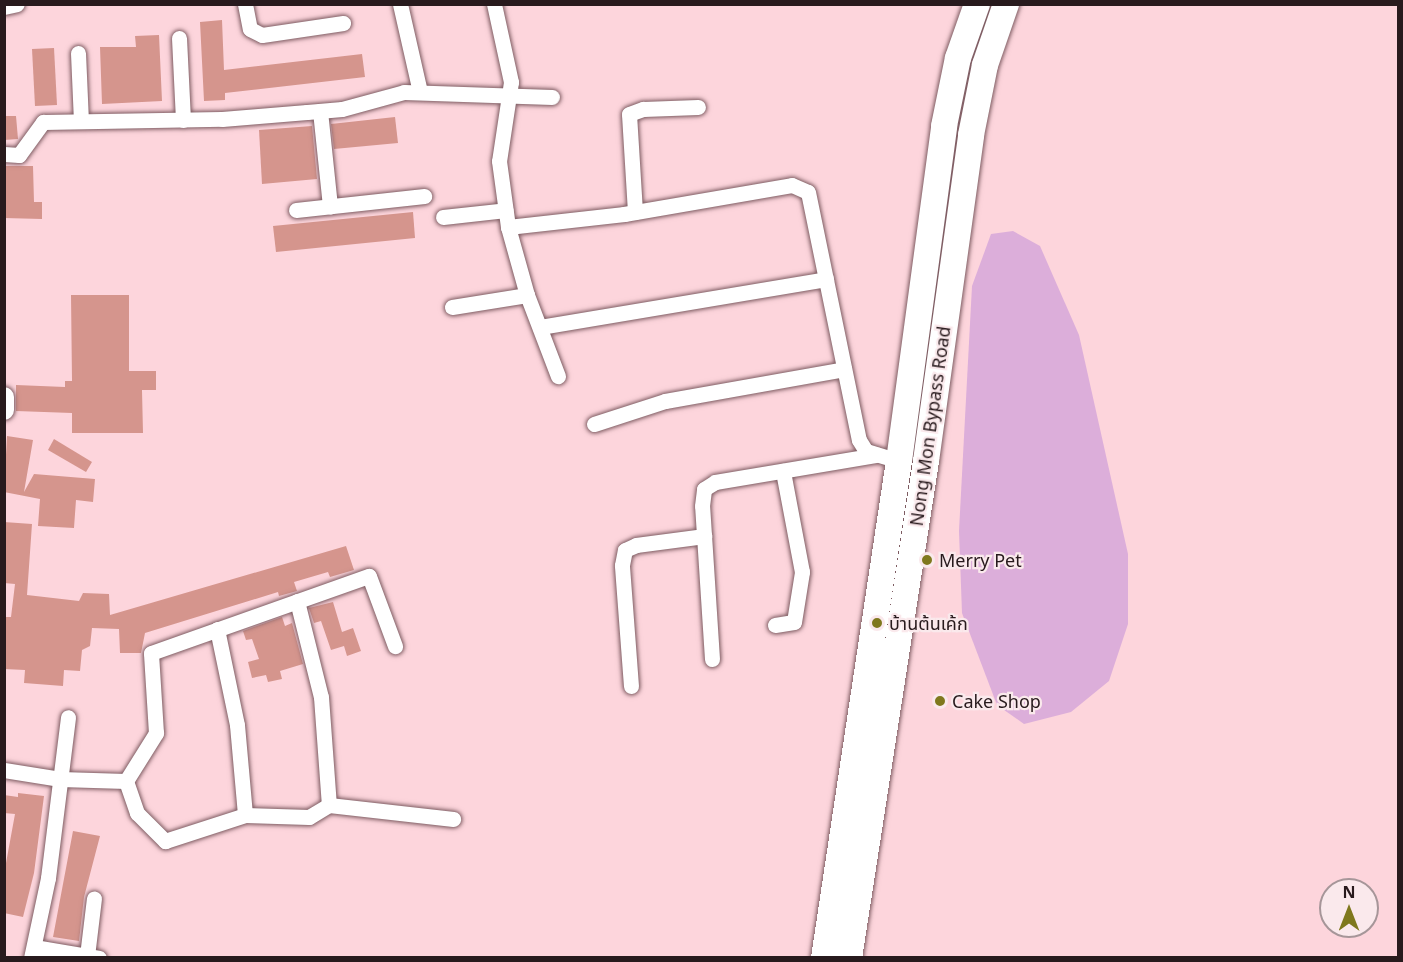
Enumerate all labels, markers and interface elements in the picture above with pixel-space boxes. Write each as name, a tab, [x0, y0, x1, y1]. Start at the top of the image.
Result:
street label: Nong Mon Bypass Road	[905, 325, 955, 527]
place label: Merry Pet	[939, 549, 1022, 571]
marker: Merry Pet	[920, 553, 934, 567]
place label: บ้านต้นเค้ก	[889, 612, 968, 634]
marker: บ้านต้นเค้ก	[870, 616, 884, 630]
place label: Cake Shop	[952, 690, 1041, 712]
marker: Cake Shop	[933, 694, 947, 708]
north arrow	[1319, 878, 1379, 938]
text: N	[1342, 881, 1356, 903]

